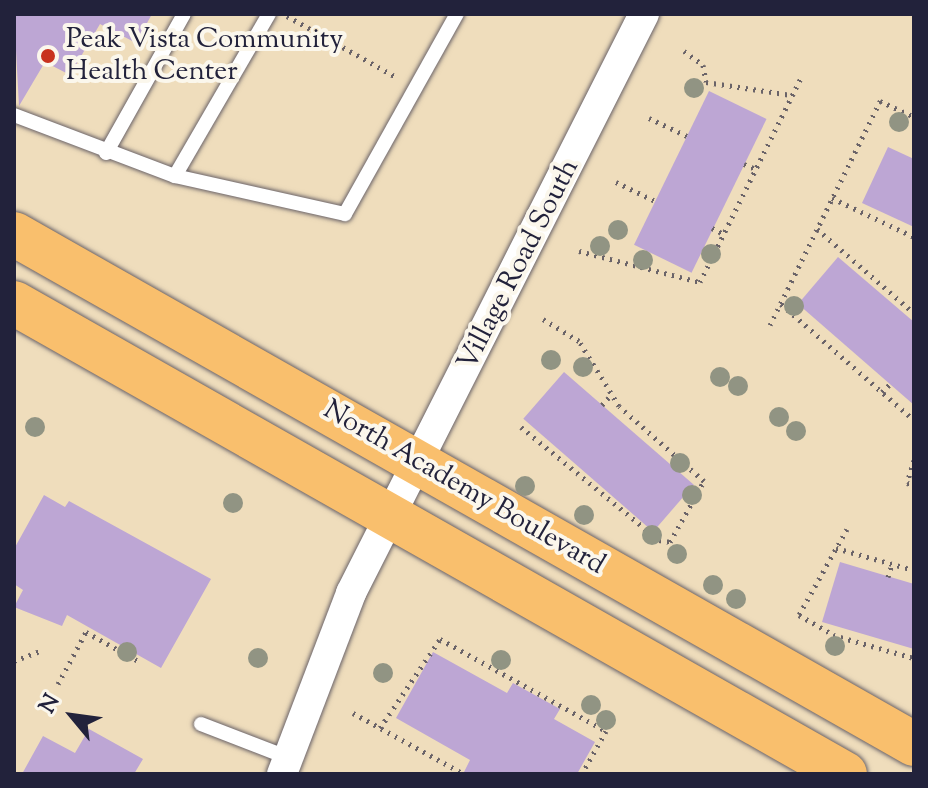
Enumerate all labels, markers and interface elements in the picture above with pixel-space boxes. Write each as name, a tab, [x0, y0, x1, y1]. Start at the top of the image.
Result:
place label: Peak Vista Community Health Center	[66, 23, 343, 89]
marker: Peak Vista Community Health Center	[37, 45, 59, 67]
street label: Village Road South	[451, 154, 587, 376]
street label: North Academy Boulevard	[317, 393, 611, 583]
north arrow	[32, 676, 112, 756]
text: N	[33, 689, 69, 720]

